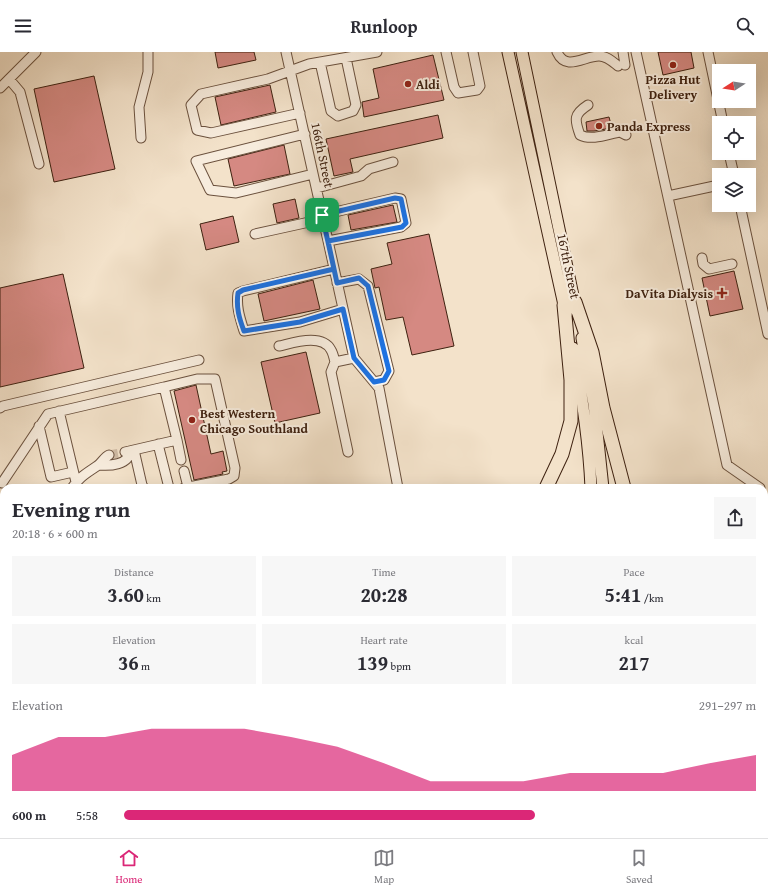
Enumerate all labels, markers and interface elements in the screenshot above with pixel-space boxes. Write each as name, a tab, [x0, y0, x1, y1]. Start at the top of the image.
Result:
text: Runloop	[350, 13, 418, 40]
icon: menu	[12, 15, 34, 37]
icon: search	[734, 15, 756, 37]
marker: Pizza Hut Delivery	[668, 60, 678, 70]
north arrow	[712, 64, 756, 108]
map controls	[712, 64, 756, 212]
place label: Pizza Hut Delivery	[646, 70, 701, 104]
place label: Aldi	[416, 75, 440, 94]
marker: Aldi	[403, 79, 413, 89]
button: locate	[712, 116, 756, 160]
place label: Panda Express	[607, 117, 691, 136]
street label: 166th Street	[306, 121, 339, 190]
marker: Panda Express	[594, 121, 604, 131]
button: layers	[712, 168, 756, 212]
pin	[305, 198, 339, 232]
icon: arrive	[311, 204, 333, 226]
street label: 167th Street	[552, 232, 585, 301]
place label: DaVita Dialysis	[626, 284, 713, 303]
marker: DaVita Dialysis	[716, 287, 728, 299]
place label: Best Western Chicago Southland	[200, 404, 309, 438]
marker: Best Western Chicago Southland	[187, 415, 197, 425]
text: Evening run	[12, 493, 130, 525]
button: share	[714, 497, 756, 539]
text: 20:18 · 6 × 600 m	[12, 524, 98, 543]
text: Distance	[114, 564, 154, 580]
text: Time	[372, 564, 396, 580]
text: Pace	[623, 564, 645, 580]
text: 3.60	[107, 580, 144, 609]
text: 20:28	[360, 580, 408, 609]
text: 5:41	[605, 580, 641, 609]
text: km	[144, 590, 161, 606]
text: /km	[641, 590, 663, 606]
text: Elevation	[112, 632, 156, 648]
text: Heart rate	[360, 632, 408, 648]
text: kcal	[625, 632, 643, 648]
text: 36	[118, 648, 139, 677]
text: 139	[357, 648, 388, 677]
text: 217	[618, 648, 650, 677]
text: m	[139, 658, 150, 674]
text: bpm	[388, 658, 411, 674]
text: Elevation	[12, 696, 63, 715]
text: 291–297 m	[699, 696, 756, 715]
text: 600 m	[12, 806, 46, 825]
text: 5:58	[76, 806, 98, 825]
tab: Home	[115, 847, 142, 887]
tab: Map	[373, 847, 395, 887]
tab: Saved	[626, 847, 653, 887]

